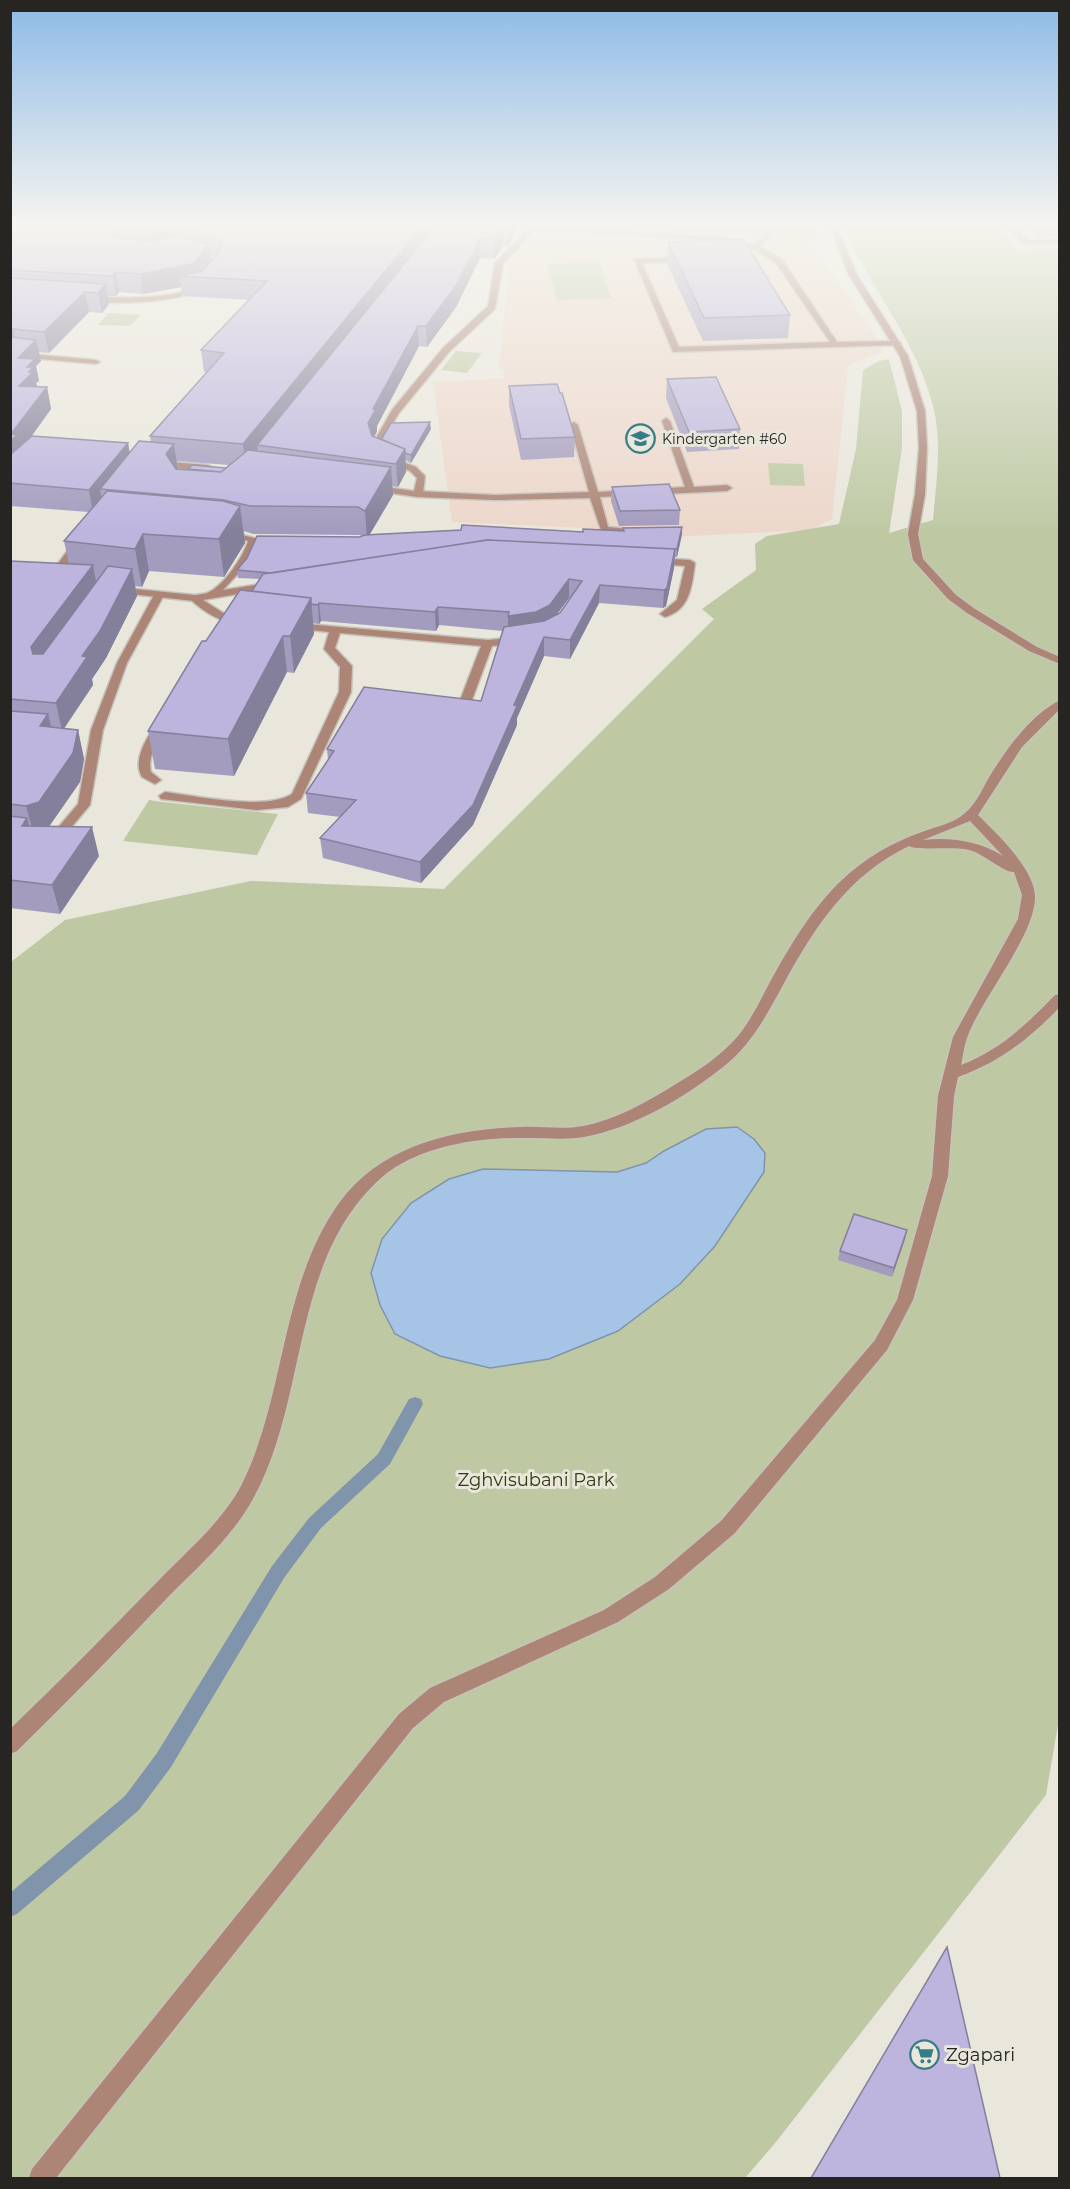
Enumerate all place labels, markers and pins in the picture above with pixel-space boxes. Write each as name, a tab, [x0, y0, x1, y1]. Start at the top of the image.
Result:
school or university icon: Kindergarten #60	[625, 423, 657, 455]
place label: Kindergarten #60	[662, 430, 787, 448]
supermarket icon: Zgapari	[909, 2039, 941, 2071]
place label: Zgapari	[946, 2044, 1015, 2066]

